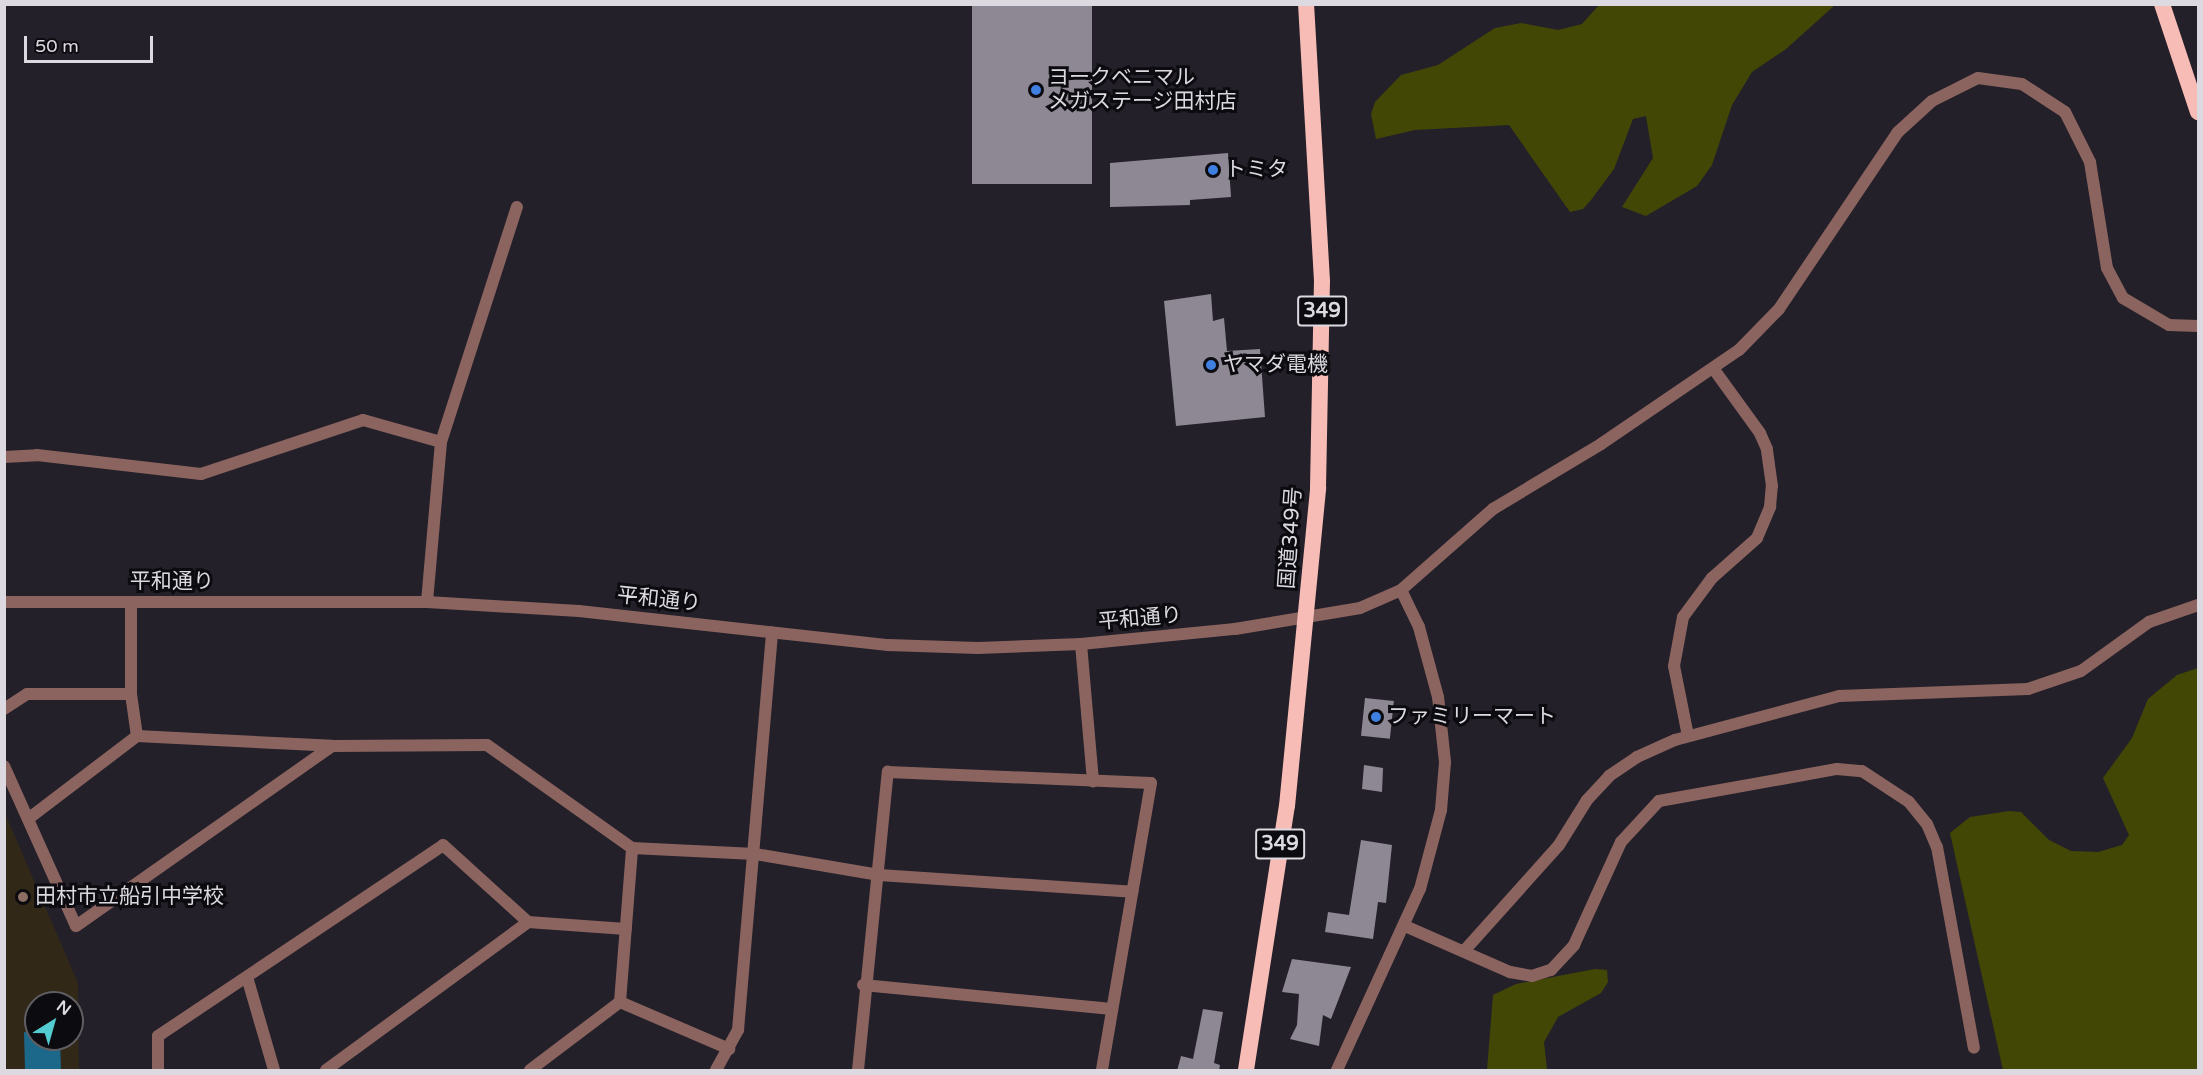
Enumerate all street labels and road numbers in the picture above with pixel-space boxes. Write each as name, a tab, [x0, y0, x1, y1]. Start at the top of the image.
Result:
road number: 349	[1296, 294, 1348, 328]
street label: 国道349号	[1275, 486, 1307, 590]
street label: 平和通り	[130, 569, 214, 595]
street label: 平和通り	[616, 583, 702, 617]
street label: 平和通り	[1097, 603, 1183, 635]
road number: 349	[1254, 827, 1306, 861]

